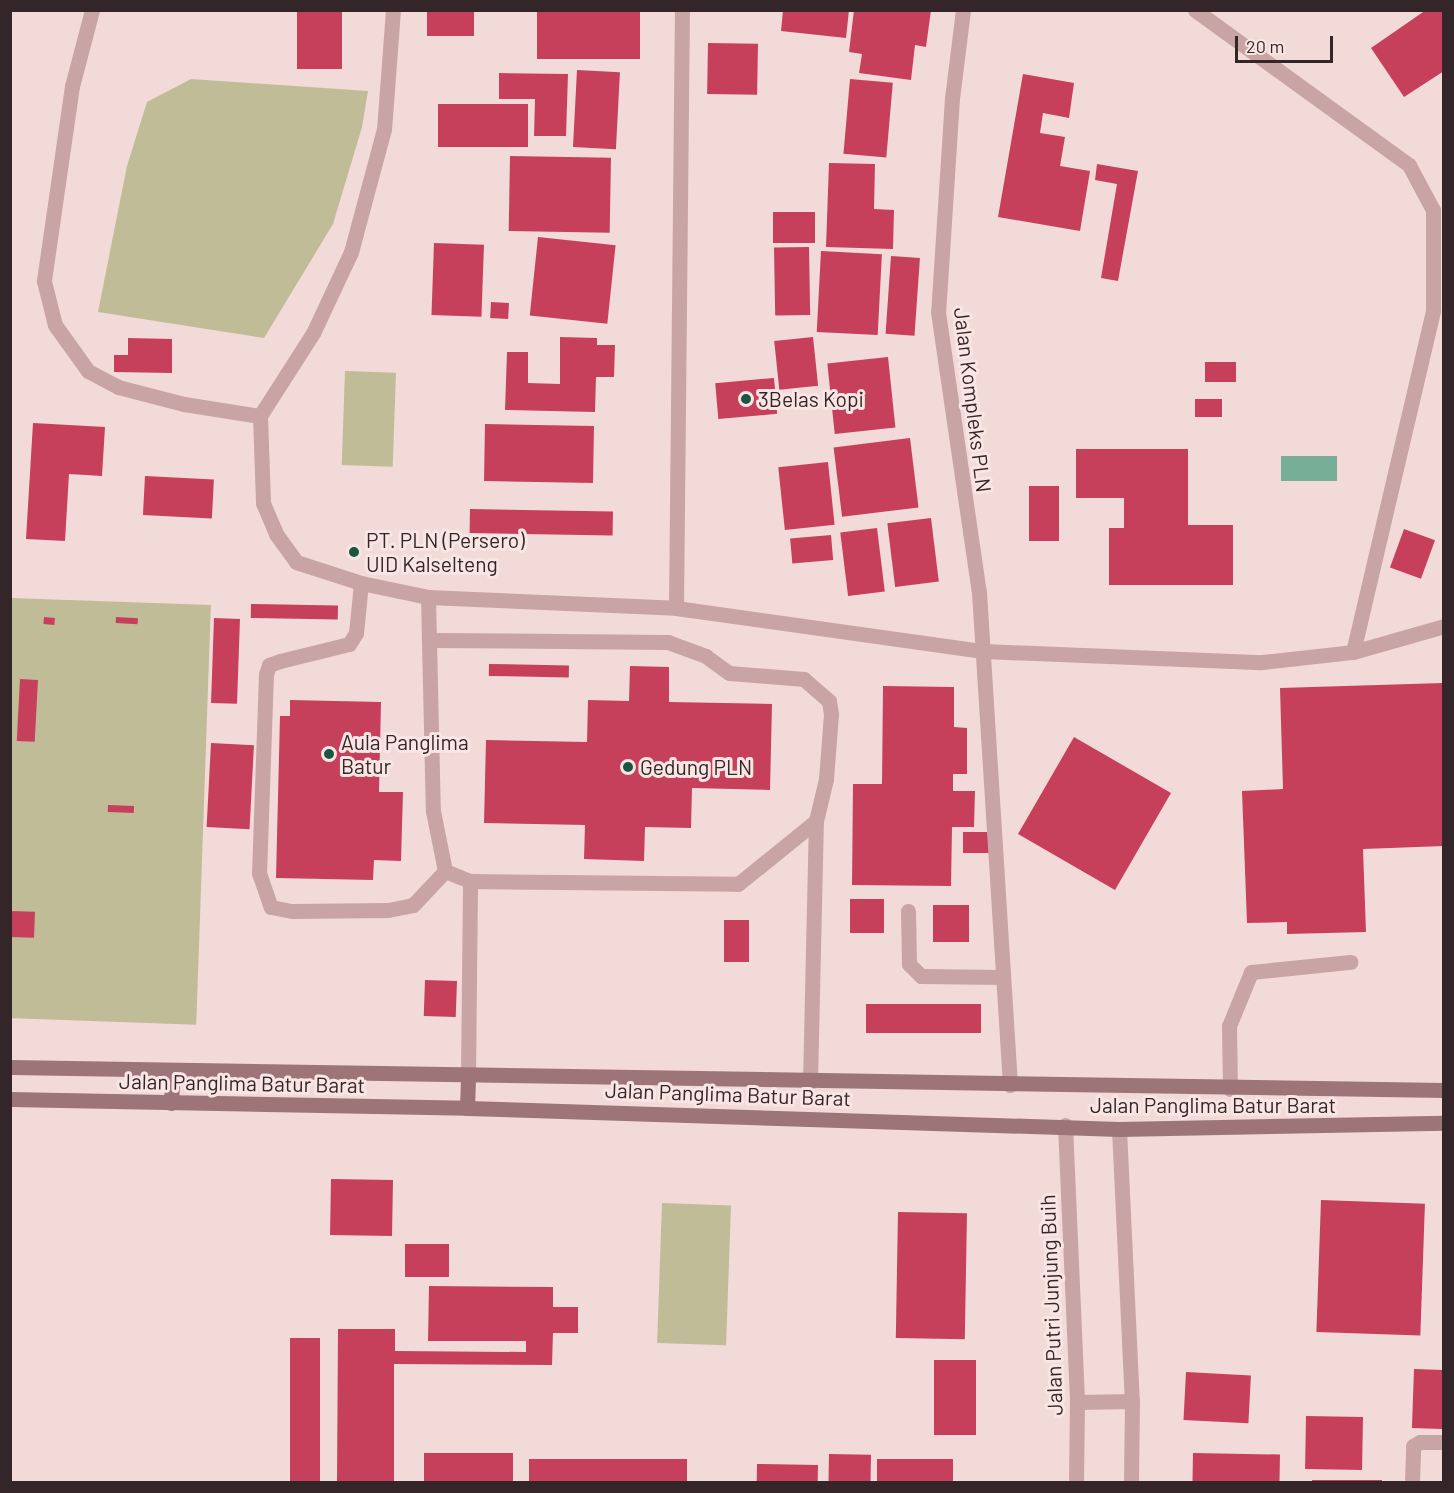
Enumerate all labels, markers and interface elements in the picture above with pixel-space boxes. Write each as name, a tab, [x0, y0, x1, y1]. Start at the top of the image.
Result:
scale bar	[1238, 24, 1336, 62]
text: 20 m	[1246, 35, 1284, 57]
street label: Jalan Kompleks PLN	[949, 306, 997, 494]
place label: 3Belas Kopi	[758, 386, 864, 412]
marker: 3Belas Kopi	[739, 392, 753, 406]
place label: PT. PLN (Persero) UID Kalselteng	[366, 527, 525, 577]
marker: PT. PLN (Persero) UID Kalselteng	[347, 545, 361, 559]
place label: Aula Panglima Batur	[341, 729, 469, 779]
marker: Aula Panglima Batur	[322, 747, 336, 761]
place label: Gedung PLN	[640, 754, 752, 780]
marker: Gedung PLN	[621, 760, 635, 774]
street label: Jalan Panglima Batur Barat	[119, 1068, 365, 1098]
street label: Jalan Panglima Batur Barat	[605, 1077, 851, 1111]
street label: Jalan Panglima Batur Barat	[1090, 1092, 1336, 1118]
street label: Jalan Putri Junjung Buih	[1035, 1194, 1067, 1416]

